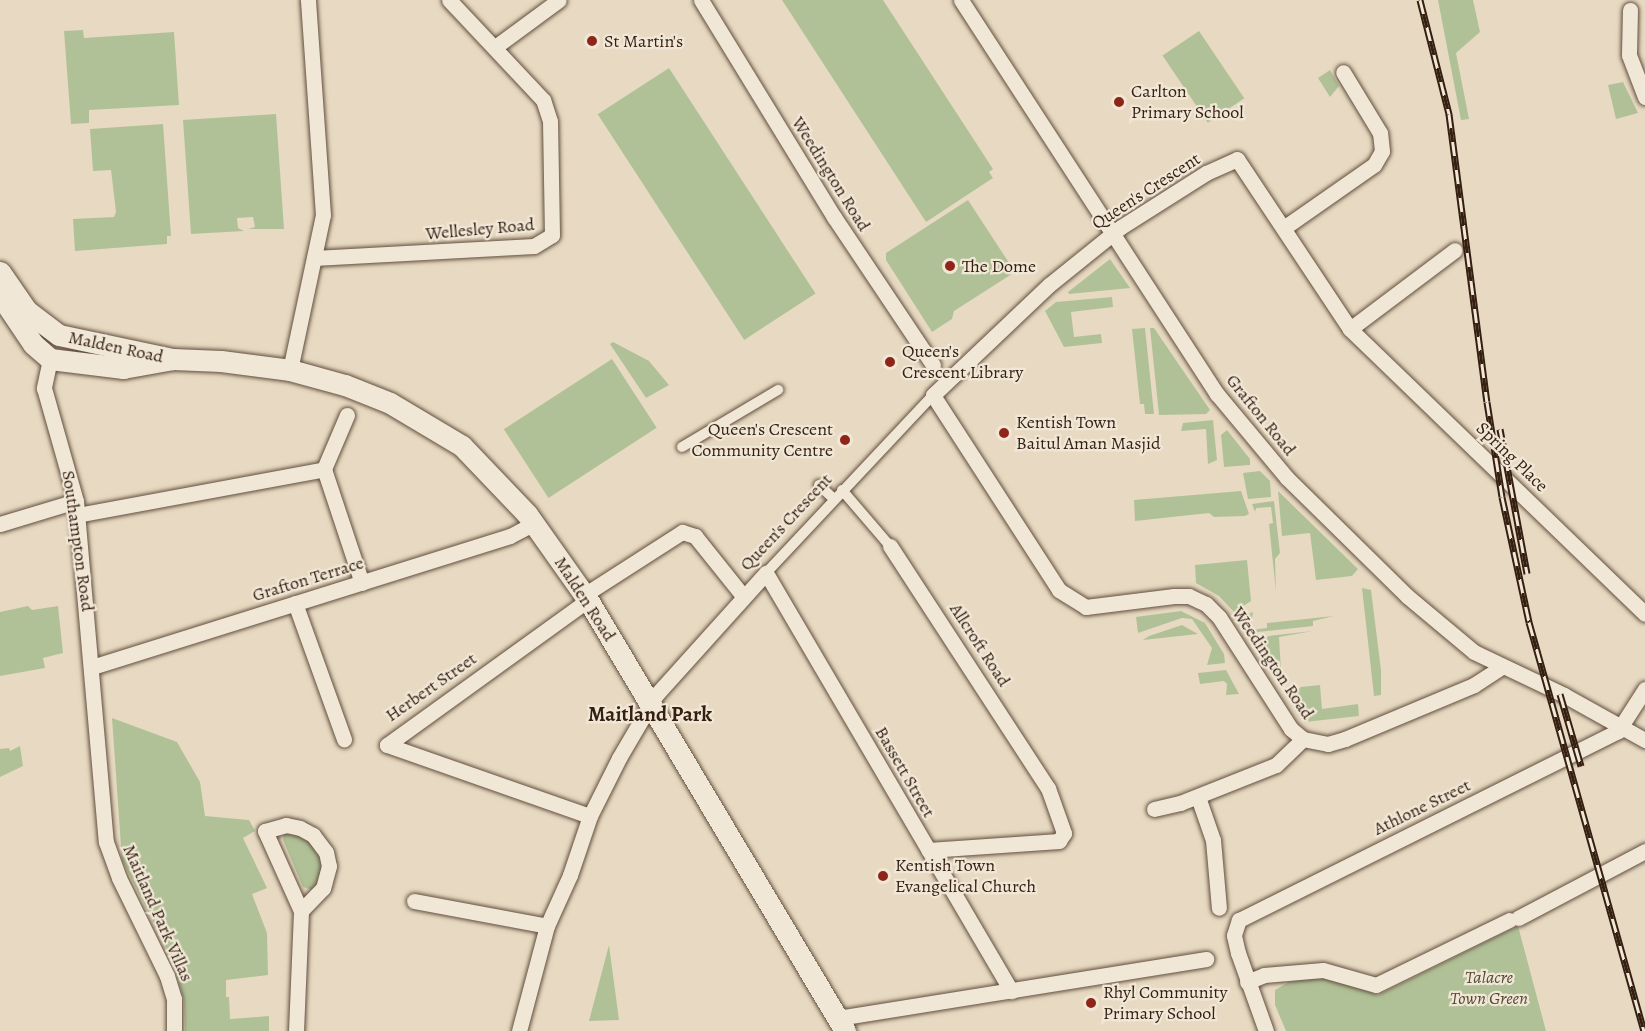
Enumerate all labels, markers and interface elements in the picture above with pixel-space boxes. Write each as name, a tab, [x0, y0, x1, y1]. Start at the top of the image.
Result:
place label: St Martin's	[604, 30, 683, 52]
marker: St Martin's	[585, 34, 599, 48]
place label: Carlton Primary School	[1131, 81, 1244, 124]
marker: Carlton Primary School	[1112, 95, 1126, 109]
street label: Weedington Road	[787, 113, 875, 235]
street label: Queen's Crescent	[1088, 148, 1204, 234]
street label: Wellesley Road	[425, 213, 535, 245]
place label: The Dome	[962, 255, 1036, 277]
marker: The Dome	[943, 259, 957, 273]
street label: Malden Road	[67, 326, 165, 368]
place label: Queen's Crescent Library	[902, 341, 1023, 384]
marker: Queen's Crescent Library	[883, 355, 897, 369]
street label: Grafton Road	[1222, 370, 1300, 460]
place label: Kentish Town Baitul Aman Masjid	[1016, 412, 1161, 454]
street label: Spring Place	[1472, 417, 1552, 497]
place label: Queen's Crescent Community Centre	[691, 419, 833, 462]
marker: Kentish Town Baitul Aman Masjid	[997, 426, 1011, 440]
marker: Queen's Crescent Community Centre	[838, 433, 852, 447]
street label: Southampton Road	[57, 469, 99, 613]
street label: Queen's Crescent	[735, 469, 837, 575]
street label: Grafton Terrace	[250, 552, 366, 606]
street label: Malden Road	[550, 553, 620, 645]
street label: Allcroft Road	[945, 599, 1015, 691]
street label: Weedington Road	[1227, 603, 1319, 723]
street label: Herbert Street	[381, 648, 481, 726]
district label: Maitland Park	[588, 701, 712, 727]
street label: Bassett Street	[870, 723, 940, 821]
street label: Athlone Street	[1370, 774, 1474, 840]
street label: Maitland Park Villas	[118, 841, 198, 985]
place label: Kentish Town Evangelical Church	[895, 855, 1036, 898]
marker: Kentish Town Evangelical Church	[876, 869, 890, 883]
park label: Talacre Town Green	[1450, 967, 1528, 1010]
place label: Rhyl Community Primary School	[1103, 982, 1228, 1024]
marker: Rhyl Community Primary School	[1084, 996, 1098, 1010]

